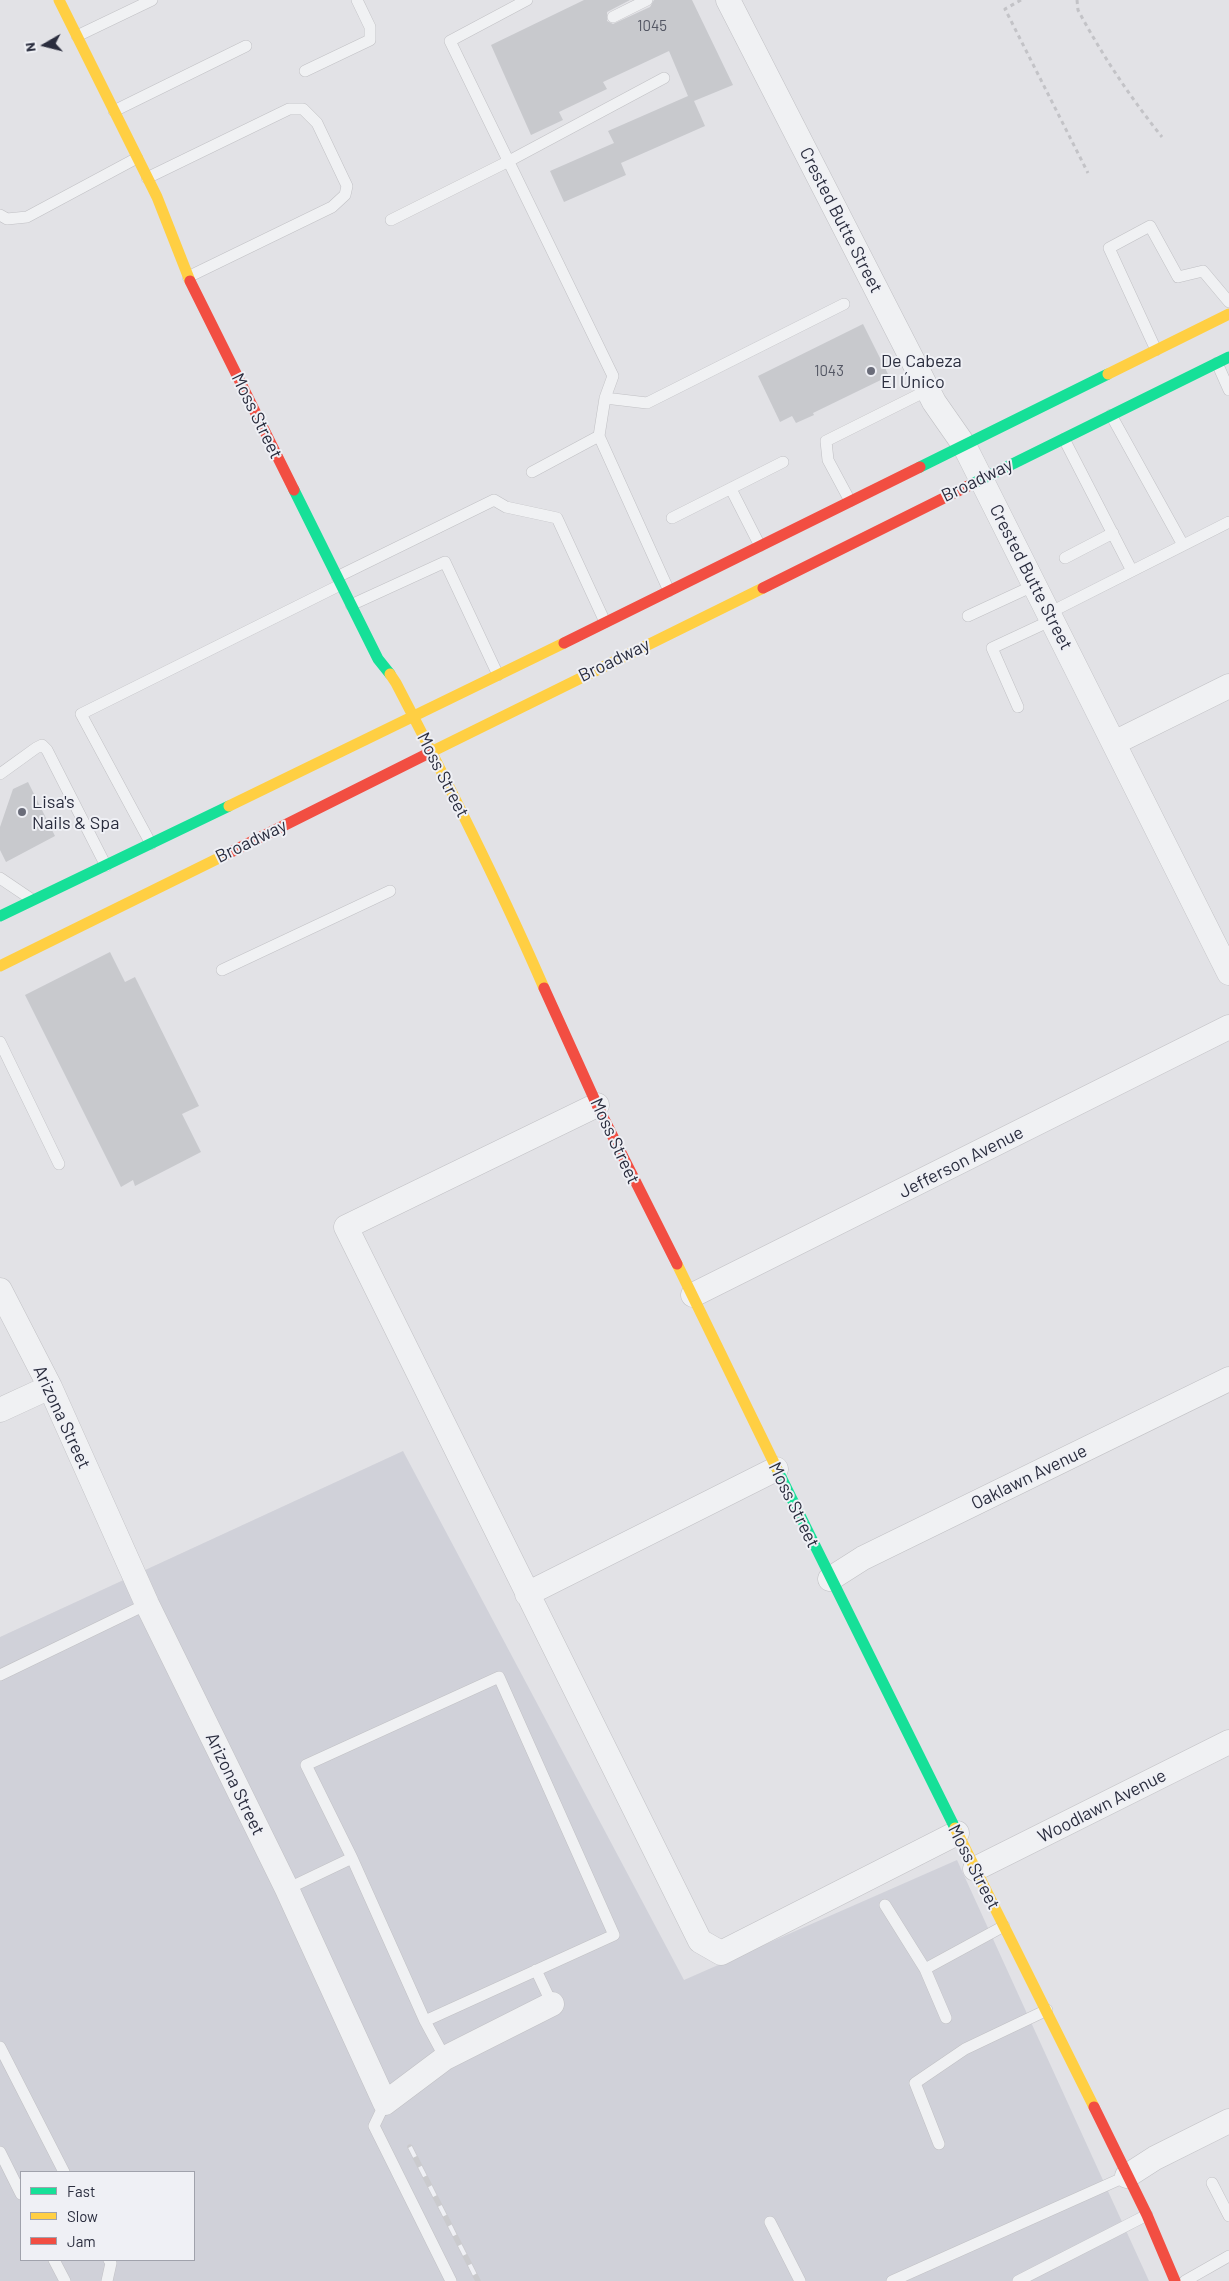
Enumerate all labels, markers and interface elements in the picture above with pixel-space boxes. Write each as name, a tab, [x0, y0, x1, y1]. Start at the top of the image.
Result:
house number: 1045	[637, 17, 667, 35]
north arrow	[20, 20, 70, 70]
text: N	[21, 41, 39, 53]
street label: Crested Butte Street	[795, 144, 887, 296]
place label: De Cabeza El Único	[881, 350, 962, 392]
house number: 1043	[814, 362, 844, 380]
marker: De Cabeza El Único	[865, 365, 877, 377]
street label: Moss Street	[227, 370, 287, 462]
street label: Broadway	[938, 453, 1016, 507]
street label: Crested Butte Street	[985, 501, 1077, 653]
street label: Broadway	[575, 633, 653, 687]
street label: Moss Street	[412, 729, 474, 821]
place label: Lisa's Nails & Spa	[32, 791, 119, 834]
marker: Lisa's Nails & Spa	[16, 806, 28, 818]
street label: Broadway	[212, 814, 290, 868]
street label: Moss Street	[586, 1095, 644, 1187]
street label: Jefferson Avenue	[895, 1121, 1027, 1203]
street label: Arizona Street	[29, 1362, 95, 1472]
street label: Oaklawn Avenue	[968, 1440, 1090, 1514]
street label: Moss Street	[764, 1459, 824, 1551]
street label: Arizona Street	[201, 1729, 269, 1839]
street label: Woodlawn Avenue	[1034, 1764, 1170, 1848]
street label: Moss Street	[943, 1821, 1005, 1913]
legend	[20, 2171, 195, 2261]
text: Fast	[67, 2182, 95, 2200]
text: Slow	[67, 2207, 98, 2225]
text: Jam	[67, 2232, 96, 2250]

